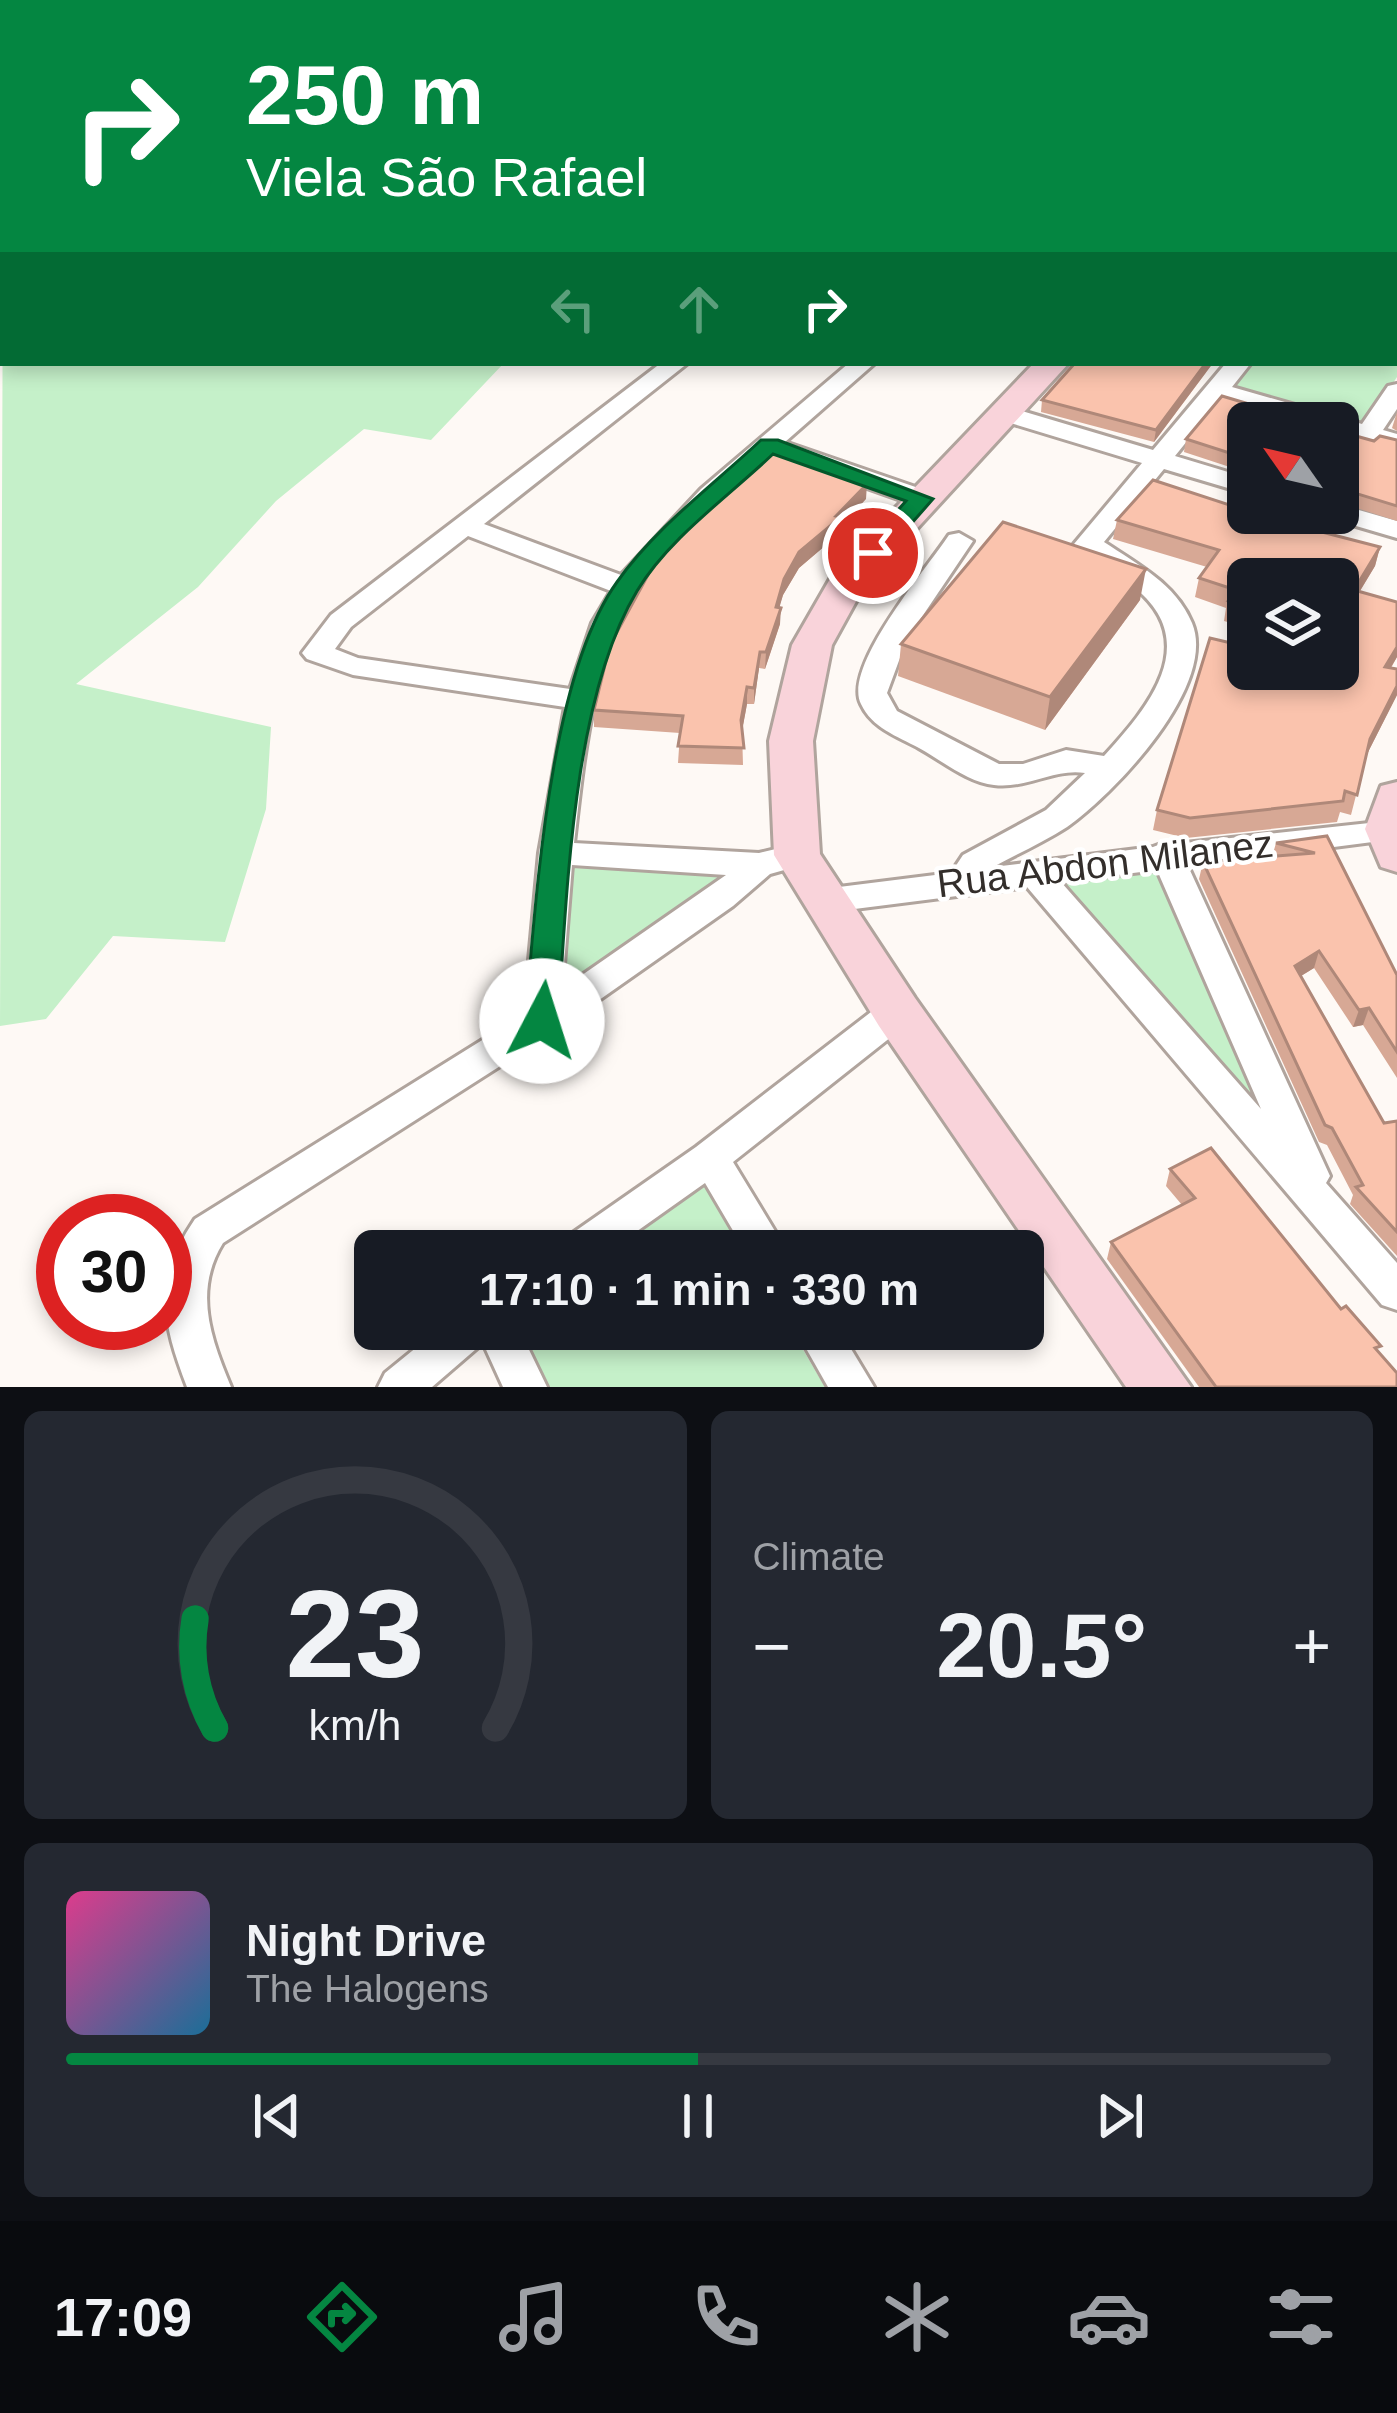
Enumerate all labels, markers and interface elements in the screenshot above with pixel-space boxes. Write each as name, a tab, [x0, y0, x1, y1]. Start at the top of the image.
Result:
icon: right	[48, 48, 204, 204]
text: 250 m	[246, 48, 484, 142]
text: Viela São Rafael	[246, 147, 647, 207]
icon: left	[540, 276, 606, 342]
icon: ahead	[666, 276, 732, 342]
icon: right	[792, 276, 858, 342]
north arrow	[1227, 402, 1359, 534]
map controls	[1227, 402, 1359, 690]
pin	[822, 502, 924, 604]
icon: arrive	[840, 520, 906, 586]
button: layers	[1227, 558, 1359, 690]
street label: Rua Abdon Milanez	[935, 822, 1276, 905]
position arrow	[479, 958, 605, 1084]
speed limit sign: 30	[36, 1194, 192, 1350]
text: 17:10 · 1 min · 330 m	[479, 1264, 919, 1315]
text: Climate	[753, 1535, 885, 1578]
text: 23	[286, 1564, 425, 1703]
text: 20.5°	[936, 1596, 1147, 1696]
text: −	[753, 1609, 791, 1683]
text: +	[1292, 1609, 1331, 1683]
text: km/h	[309, 1701, 402, 1749]
text: Night Drive	[246, 1915, 486, 1966]
text: The Halogens	[246, 1967, 489, 2010]
icon: previous	[244, 2083, 310, 2149]
icon: pause	[665, 2083, 731, 2149]
icon: next	[1087, 2083, 1153, 2149]
icon: directions	[300, 2275, 384, 2359]
icon: music	[492, 2275, 576, 2359]
icon: phone	[684, 2275, 768, 2359]
icon: climate	[875, 2275, 959, 2359]
icon: car	[1067, 2275, 1151, 2359]
icon: filters	[1259, 2275, 1343, 2359]
text: 17:09	[54, 2287, 192, 2347]

